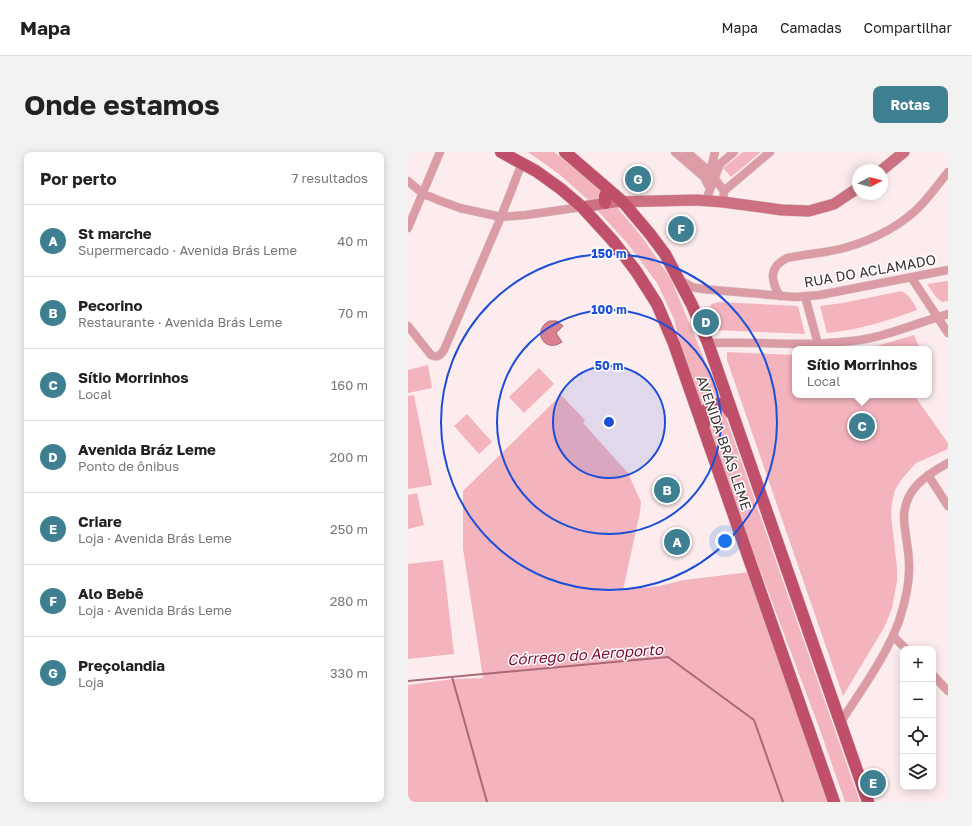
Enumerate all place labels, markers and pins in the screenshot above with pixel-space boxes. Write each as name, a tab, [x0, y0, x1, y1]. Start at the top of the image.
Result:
pin: G	[625, 164, 651, 194]
pin: F	[668, 214, 694, 244]
pin: D	[693, 307, 719, 337]
pin: C	[849, 411, 875, 441]
centre of rings	[602, 415, 616, 429]
pin: B	[654, 475, 680, 505]
pin: A	[664, 527, 690, 557]
pin: E	[860, 768, 886, 798]

